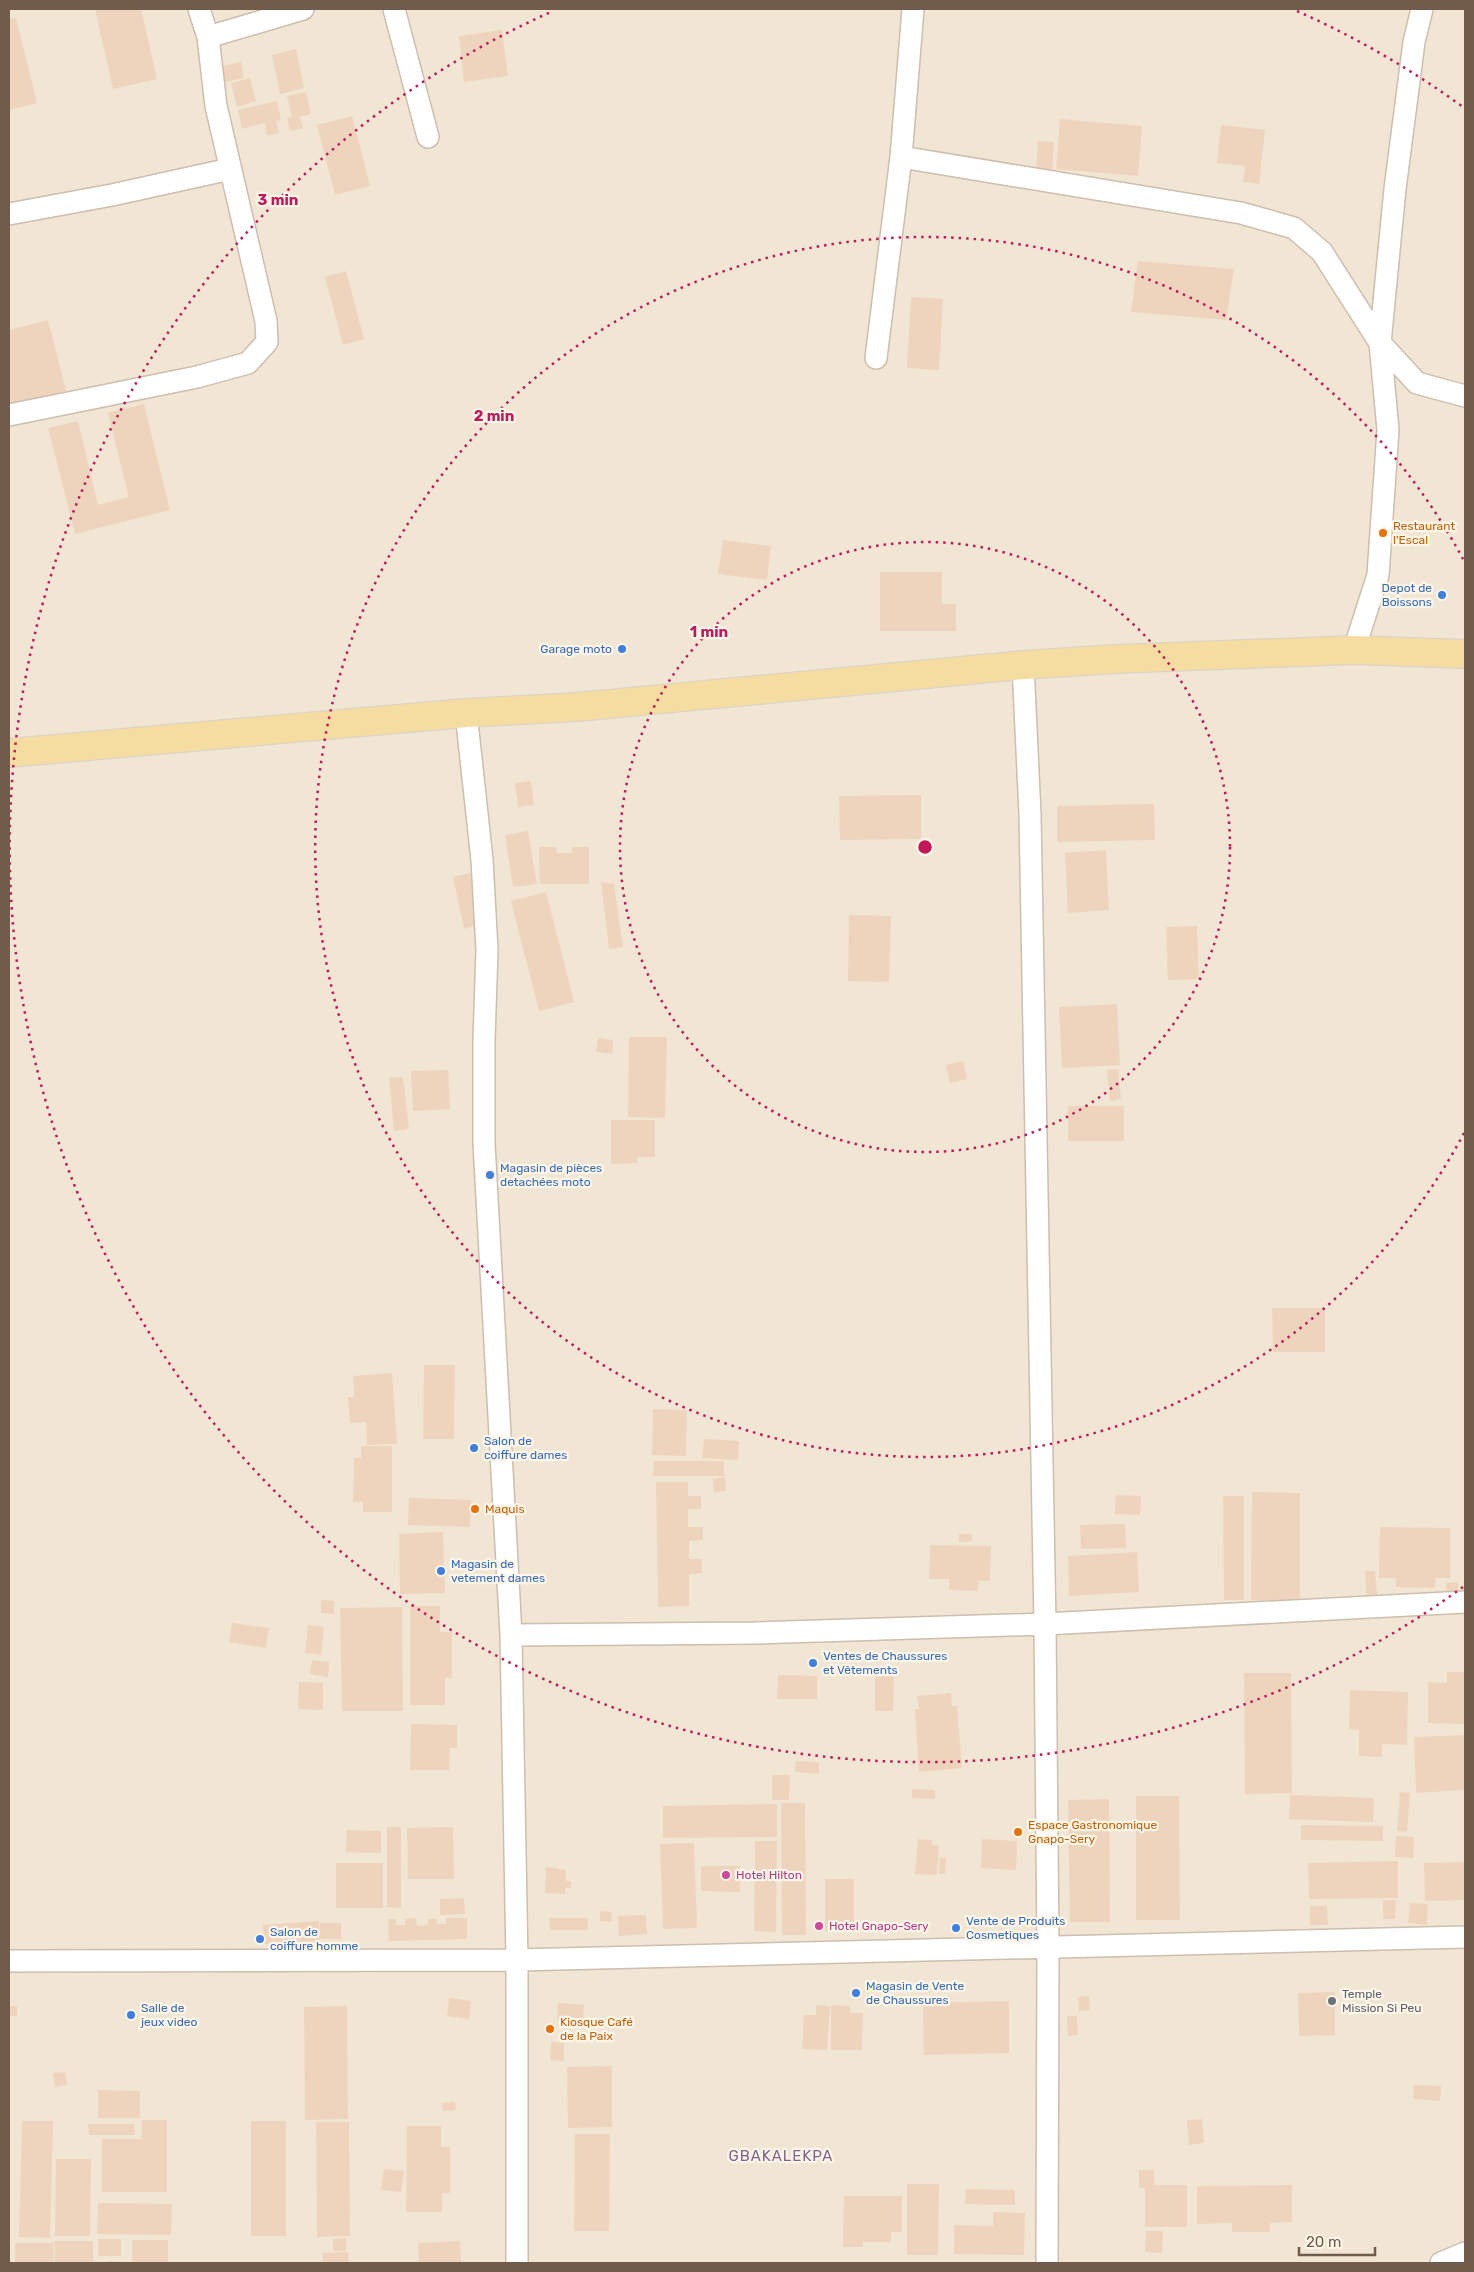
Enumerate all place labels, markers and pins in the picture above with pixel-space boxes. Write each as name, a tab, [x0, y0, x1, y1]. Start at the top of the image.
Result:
place label: Restaurant l'Escal	[1393, 519, 1455, 547]
marker: Restaurant l'Escal	[1377, 527, 1389, 539]
place label: Depot de Boissons	[1382, 581, 1432, 609]
marker: Depot de Boissons	[1436, 589, 1448, 601]
place label: Garage moto	[540, 642, 612, 656]
marker: Garage moto	[616, 643, 628, 655]
centre of rings	[916, 838, 934, 856]
place label: Magasin de pièces detachées moto	[500, 1161, 602, 1189]
marker: Magasin de pièces detachées moto	[484, 1169, 496, 1181]
place label: Salon de coiffure dames	[484, 1434, 567, 1462]
marker: Salon de coiffure dames	[468, 1442, 480, 1454]
place label: Maquis	[485, 1502, 525, 1516]
marker: Maquis	[469, 1503, 481, 1515]
place label: Magasin de vetement dames	[451, 1557, 545, 1585]
marker: Magasin de vetement dames	[435, 1565, 447, 1577]
place label: Ventes de Chaussures et Vêtements	[823, 1649, 947, 1677]
marker: Ventes de Chaussures et Vêtements	[807, 1657, 819, 1669]
place label: Espace Gastronomique Gnapo-Sery	[1028, 1818, 1157, 1846]
marker: Espace Gastronomique Gnapo-Sery	[1012, 1826, 1024, 1838]
place label: Hotel Hilton	[736, 1868, 802, 1882]
marker: Hotel Hilton	[720, 1869, 732, 1881]
place label: Vente de Produits Cosmetiques	[966, 1914, 1065, 1942]
place label: Hotel Gnapo-Sery	[829, 1919, 929, 1933]
marker: Hotel Gnapo-Sery	[813, 1920, 825, 1932]
marker: Vente de Produits Cosmetiques	[950, 1922, 962, 1934]
place label: Salon de coiffure homme	[270, 1925, 359, 1953]
marker: Salon de coiffure homme	[254, 1933, 266, 1945]
place label: Magasin de Vente de Chaussures	[866, 1979, 964, 2007]
marker: Magasin de Vente de Chaussures	[850, 1987, 862, 1999]
place label: Temple Mission Si Peu	[1342, 1987, 1422, 2015]
marker: Temple Mission Si Peu	[1326, 1995, 1338, 2007]
place label: Salle de jeux video	[140, 2001, 197, 2029]
marker: Salle de jeux video	[125, 2009, 137, 2021]
place label: Kiosque Café de la Paix	[560, 2015, 633, 2043]
marker: Kiosque Café de la Paix	[544, 2023, 556, 2035]

